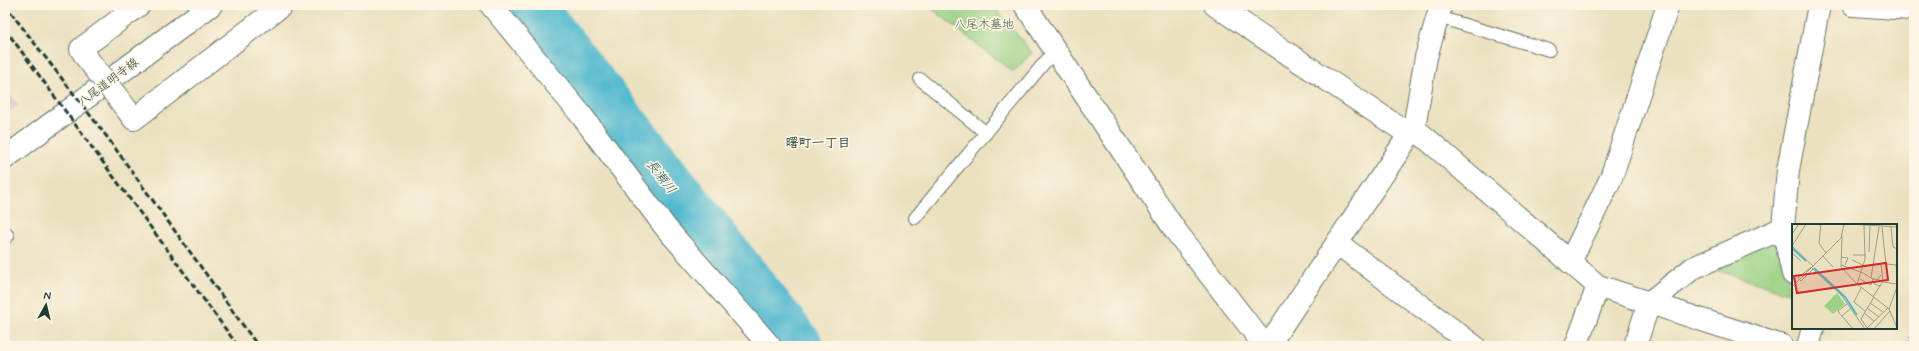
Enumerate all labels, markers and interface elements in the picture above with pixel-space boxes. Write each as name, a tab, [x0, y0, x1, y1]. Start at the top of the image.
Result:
park label: 八尾木墓地	[954, 17, 1014, 33]
street label: 八尾道明寺線	[75, 55, 142, 111]
district label: 曙町一丁目	[785, 135, 851, 152]
water label: 長瀬川	[642, 156, 680, 198]
inset map	[1792, 224, 1897, 329]
north arrow	[26, 285, 66, 325]
text: N	[43, 289, 52, 304]

